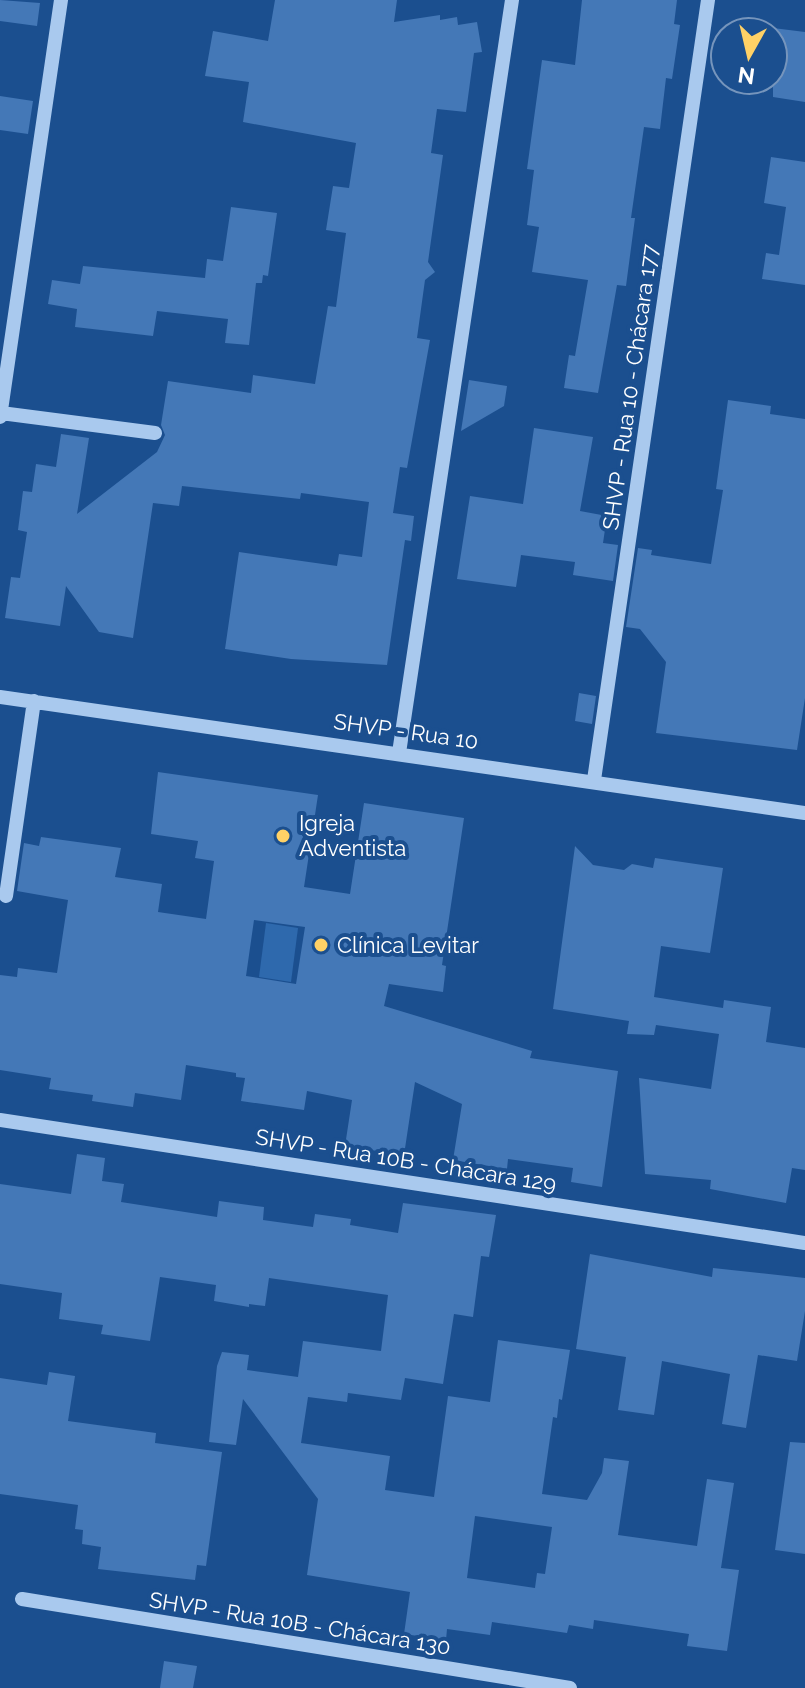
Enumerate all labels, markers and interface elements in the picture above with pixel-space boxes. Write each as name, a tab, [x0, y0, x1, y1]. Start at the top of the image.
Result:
north arrow	[709, 16, 789, 96]
text: N	[736, 62, 756, 90]
street label: SHVP - Rua 10 - Chácara 177	[597, 242, 663, 532]
street label: SHVP - Rua 10	[332, 708, 480, 754]
place label: Igreja Adventista	[299, 810, 406, 861]
marker: Igreja Adventista	[274, 827, 292, 845]
place label: Clínica Levitar	[337, 932, 479, 958]
marker: Clínica Levitar	[312, 936, 330, 954]
street label: SHVP - Rua 10B - Chácara 129	[254, 1123, 558, 1197]
street label: SHVP - Rua 10B - Chácara 130	[147, 1586, 453, 1660]

